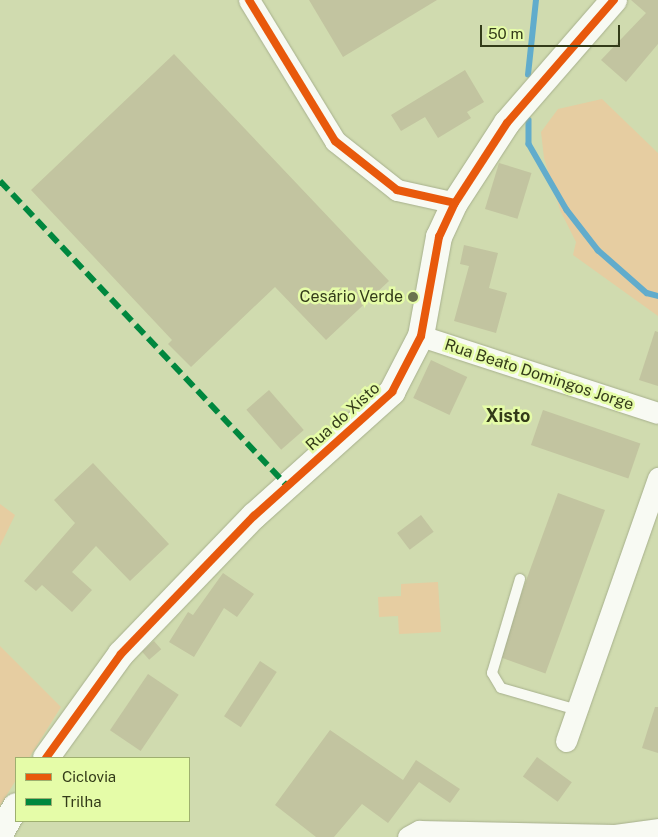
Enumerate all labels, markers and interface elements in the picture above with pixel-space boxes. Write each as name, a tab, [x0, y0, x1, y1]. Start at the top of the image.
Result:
scale bar	[483, 15, 623, 47]
text: 50 m	[488, 25, 523, 42]
place label: Cesário Verde	[299, 287, 403, 307]
marker: Cesário Verde	[407, 291, 419, 303]
street label: Rua Beato Domingos Jorge	[442, 335, 636, 415]
street label: Rua do Xisto	[302, 379, 384, 455]
district label: Xisto	[486, 405, 530, 427]
legend	[15, 757, 190, 822]
text: Ciclovia	[62, 768, 116, 785]
text: Trilha	[62, 793, 101, 810]

